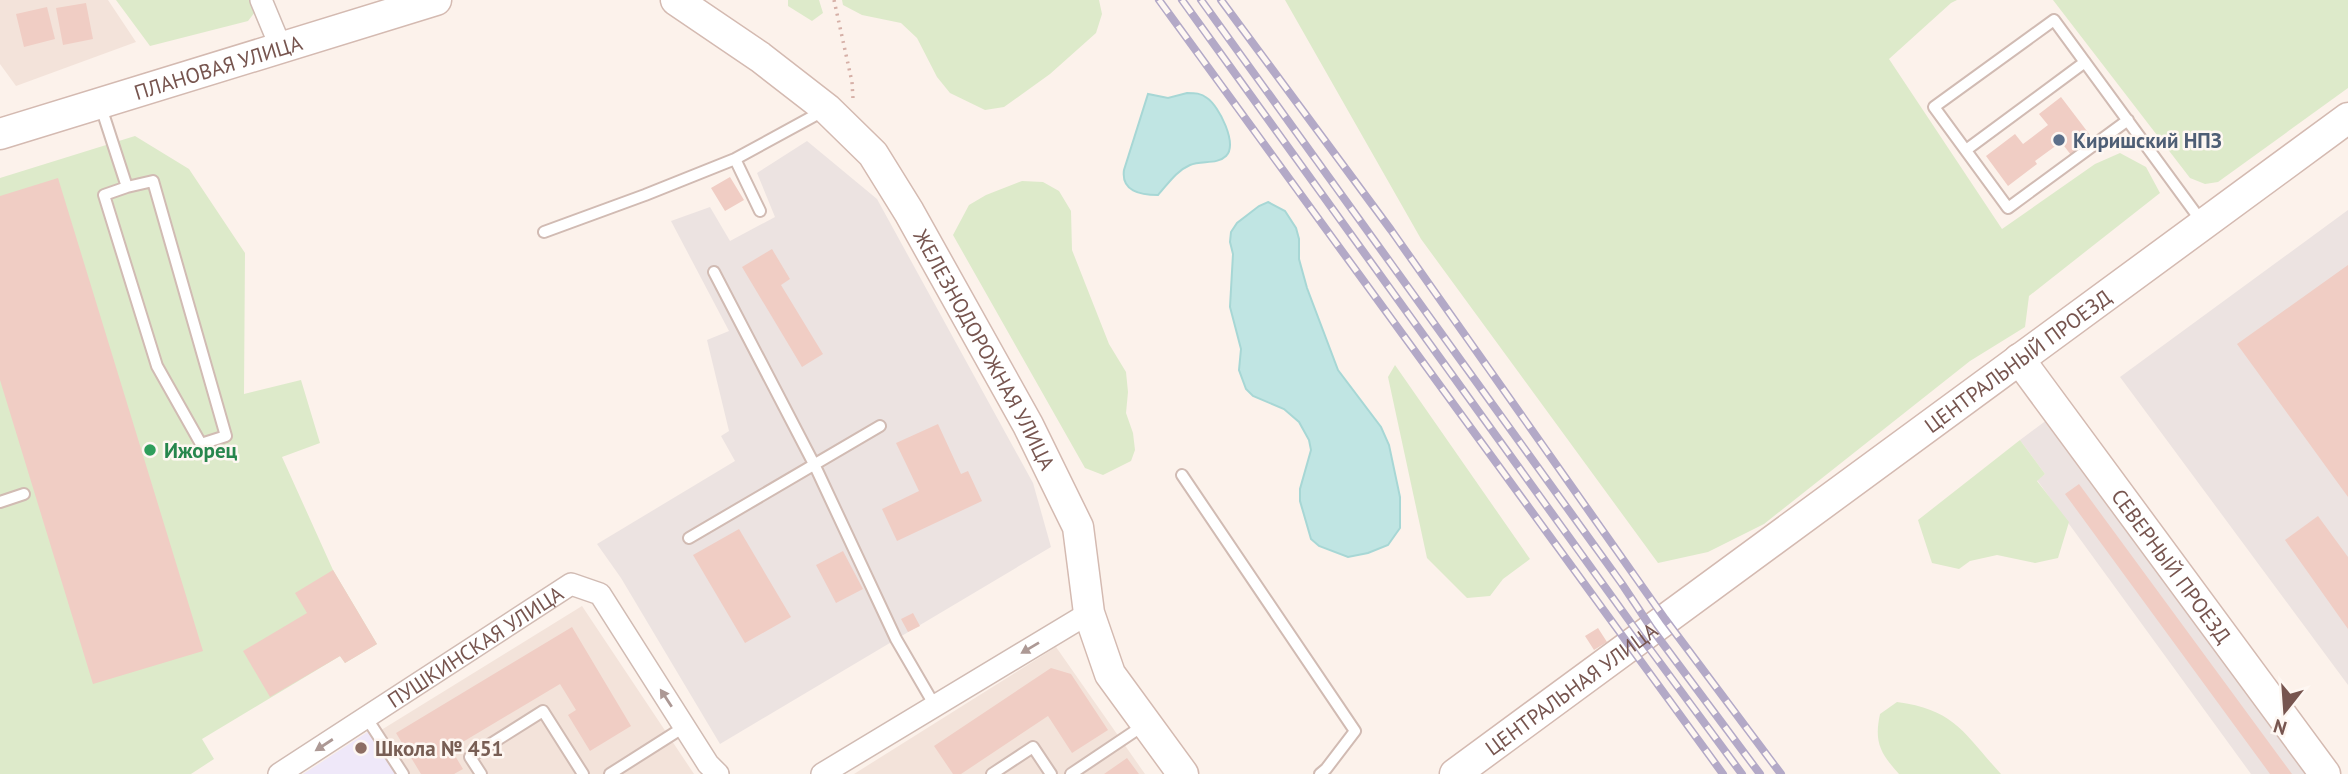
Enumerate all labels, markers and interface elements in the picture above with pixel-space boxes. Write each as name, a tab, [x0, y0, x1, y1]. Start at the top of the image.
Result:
street label: ПЛАНОВАЯ УЛИЦА	[131, 28, 306, 106]
place label: Киришский НПЗ	[2073, 127, 2222, 154]
marker: Киришский НПЗ	[2051, 132, 2067, 148]
street label: ЖЕЛЕЗНОДОРОЖНАЯ УЛИЦА	[907, 224, 1062, 475]
street label: ЦЕНТРАЛЬНЫЙ ПРОЕЗД	[1919, 283, 2116, 438]
place label: Ижорец	[164, 437, 238, 464]
marker: Ижорец	[142, 442, 158, 458]
street label: СЕВЕРНЫЙ ПРОЕЗД	[2106, 483, 2237, 648]
street label: ПУШКИНСКАЯ УЛИЦА	[382, 579, 569, 713]
street label: ЦЕНТРАЛЬНАЯ УЛИЦА	[1480, 616, 1663, 761]
one-way arrow	[1021, 642, 1040, 655]
north arrow	[2250, 676, 2320, 746]
one-way arrow	[659, 688, 672, 707]
text: N	[2271, 714, 2290, 741]
place label: Школа № 451	[375, 735, 504, 762]
one-way arrow	[314, 738, 333, 751]
marker: Школа № 451	[353, 740, 369, 756]

